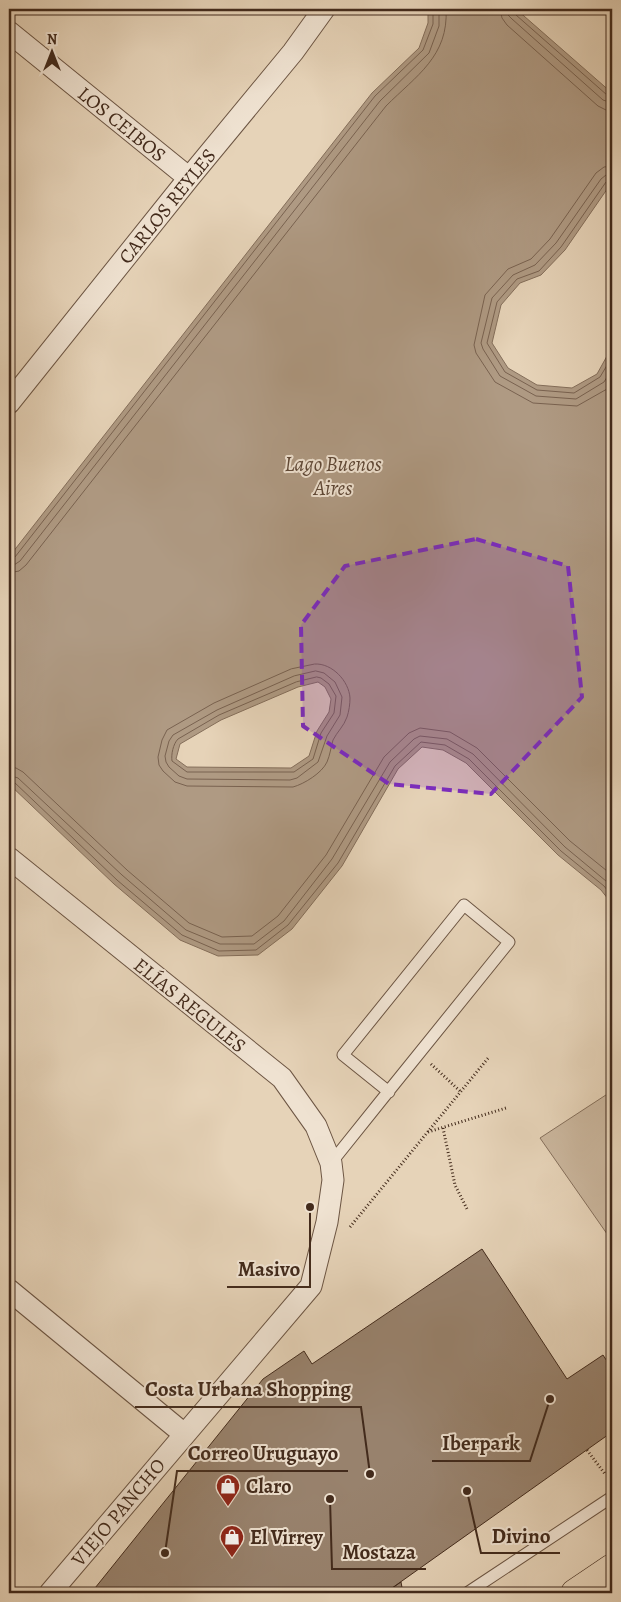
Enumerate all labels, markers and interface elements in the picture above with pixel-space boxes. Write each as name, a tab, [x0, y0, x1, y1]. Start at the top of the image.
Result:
north arrow	[28, 28, 78, 78]
text: N	[47, 30, 57, 49]
street label: LOS CEIBOS	[72, 80, 172, 168]
street label: CARLOS REYLES	[112, 143, 222, 270]
water label: Lago Buenos Aires	[284, 450, 382, 502]
street label: ELÍAS REGULES	[128, 952, 252, 1059]
callout: Masivo	[227, 1251, 310, 1287]
text: Masivo	[238, 1255, 300, 1283]
callout: Costa Urbana Shopping	[135, 1371, 361, 1407]
text: Costa Urbana Shopping	[145, 1375, 351, 1403]
callout: Iberpark	[432, 1425, 530, 1461]
text: Iberpark	[442, 1429, 520, 1457]
callout: Correo Uruguayo	[177, 1435, 348, 1471]
text: Correo Uruguayo	[188, 1439, 338, 1467]
street label: VIEJO PANCHO	[64, 1452, 172, 1573]
shop icon: Claro	[215, 1473, 241, 1507]
place label: Claro	[246, 1473, 292, 1500]
callout: Divino	[481, 1517, 560, 1553]
text: Divino	[491, 1522, 551, 1550]
shop icon: El Virrey	[219, 1524, 245, 1558]
place label: El Virrey	[250, 1524, 324, 1551]
callout: Mostaza	[332, 1533, 426, 1569]
text: Mostaza	[342, 1538, 417, 1566]

